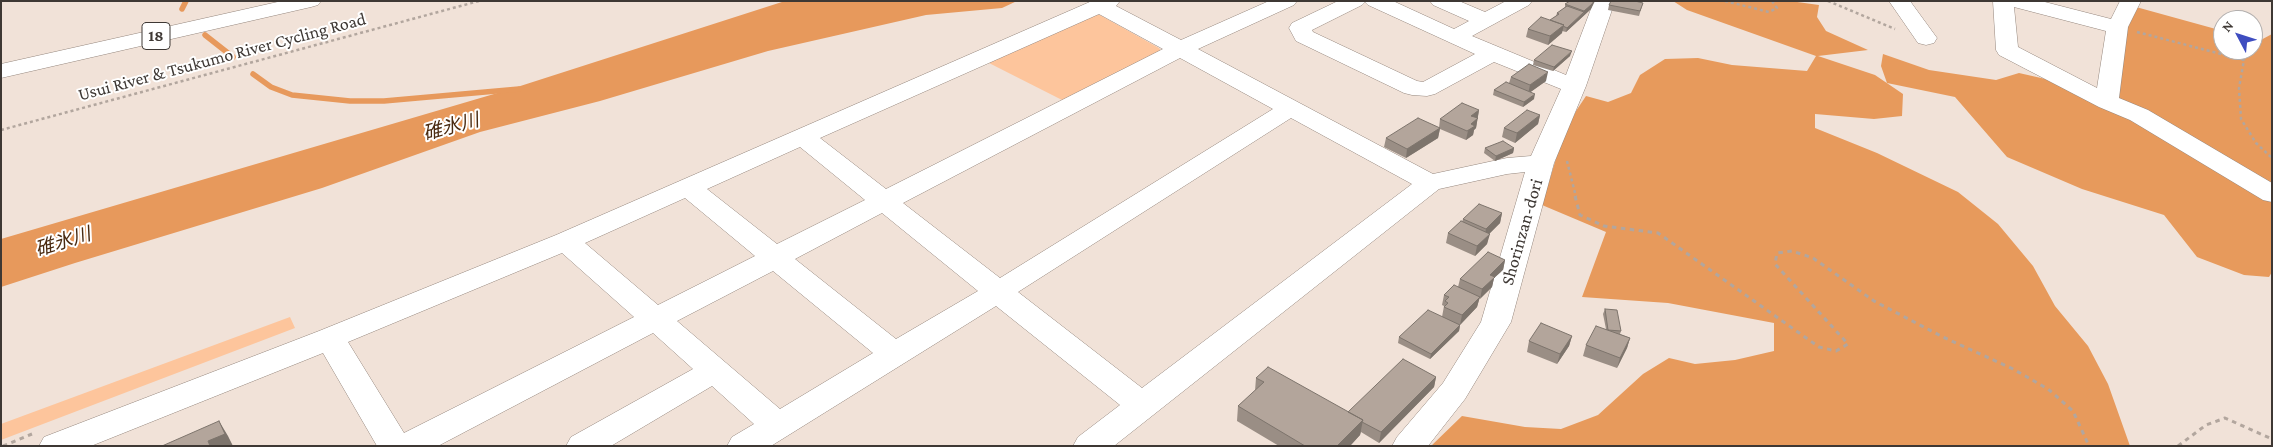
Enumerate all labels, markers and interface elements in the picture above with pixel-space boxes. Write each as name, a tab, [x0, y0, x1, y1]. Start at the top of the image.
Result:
street label: Usui River & Tsukumo River Cycling Road	[76, 8, 368, 106]
north arrow	[2213, 10, 2263, 60]
text: N	[2218, 17, 2236, 35]
road number: 18	[142, 22, 170, 50]
water label: 碓氷川	[421, 109, 481, 145]
street label: Shorinzan-dori	[1496, 176, 1548, 288]
water label: 碓氷川	[32, 223, 94, 261]

